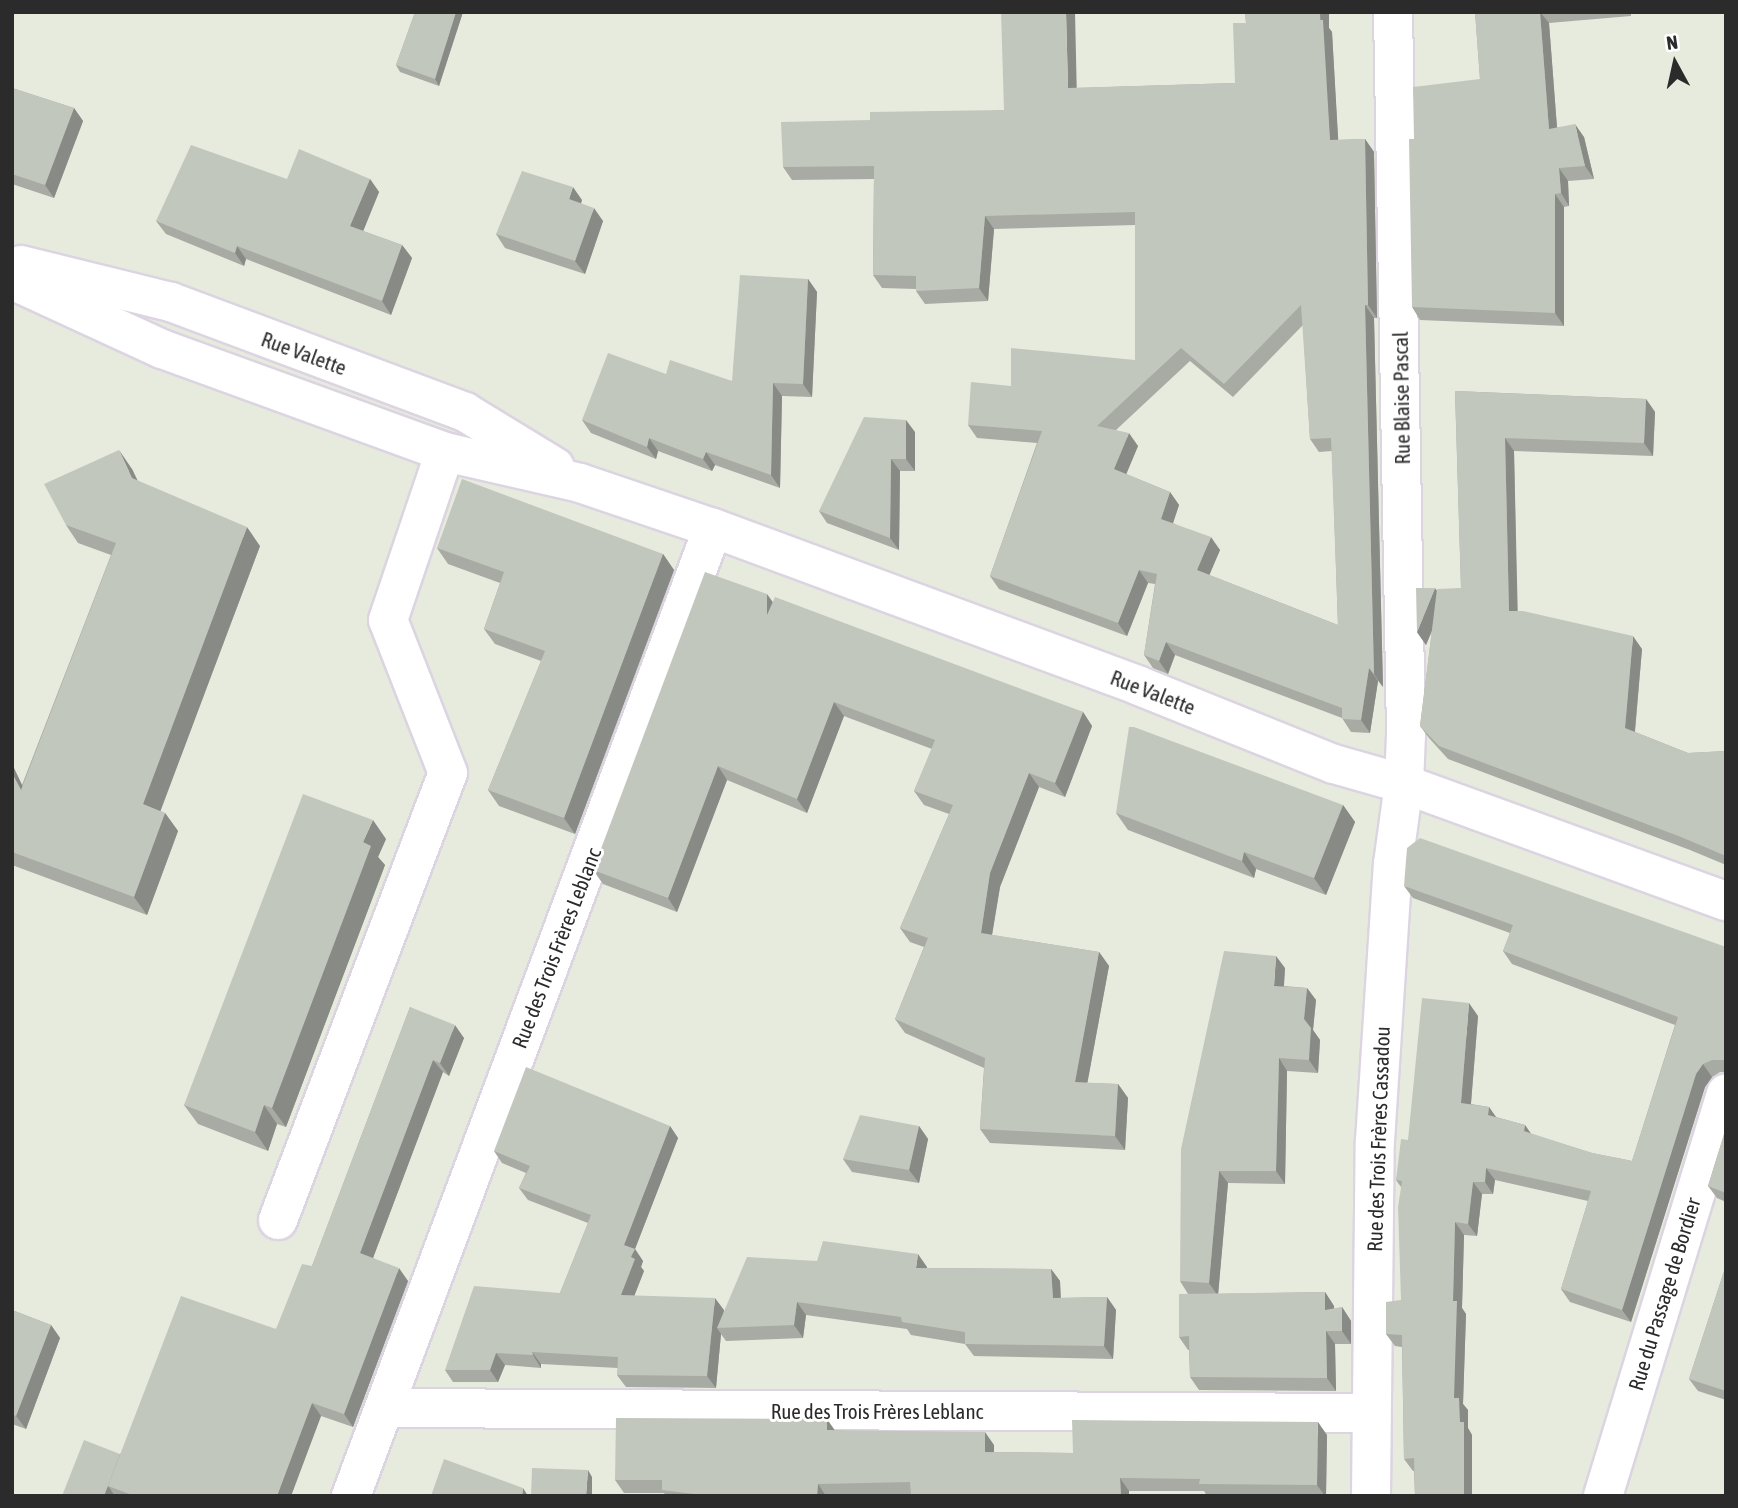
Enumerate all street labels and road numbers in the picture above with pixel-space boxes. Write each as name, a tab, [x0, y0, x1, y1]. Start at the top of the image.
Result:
street label: Rue Valette	[258, 326, 350, 380]
street label: Rue Blaise Pascal	[1387, 331, 1415, 465]
street label: Rue Valette	[1107, 664, 1199, 720]
street label: Rue des Trois Frères Leblanc	[506, 844, 606, 1052]
street label: Rue des Trois Frères Cassadou	[1361, 1026, 1395, 1252]
street label: Rue du Passage de Bordier	[1623, 1195, 1705, 1393]
street label: Rue des Trois Frères Leblanc	[771, 1398, 983, 1424]

